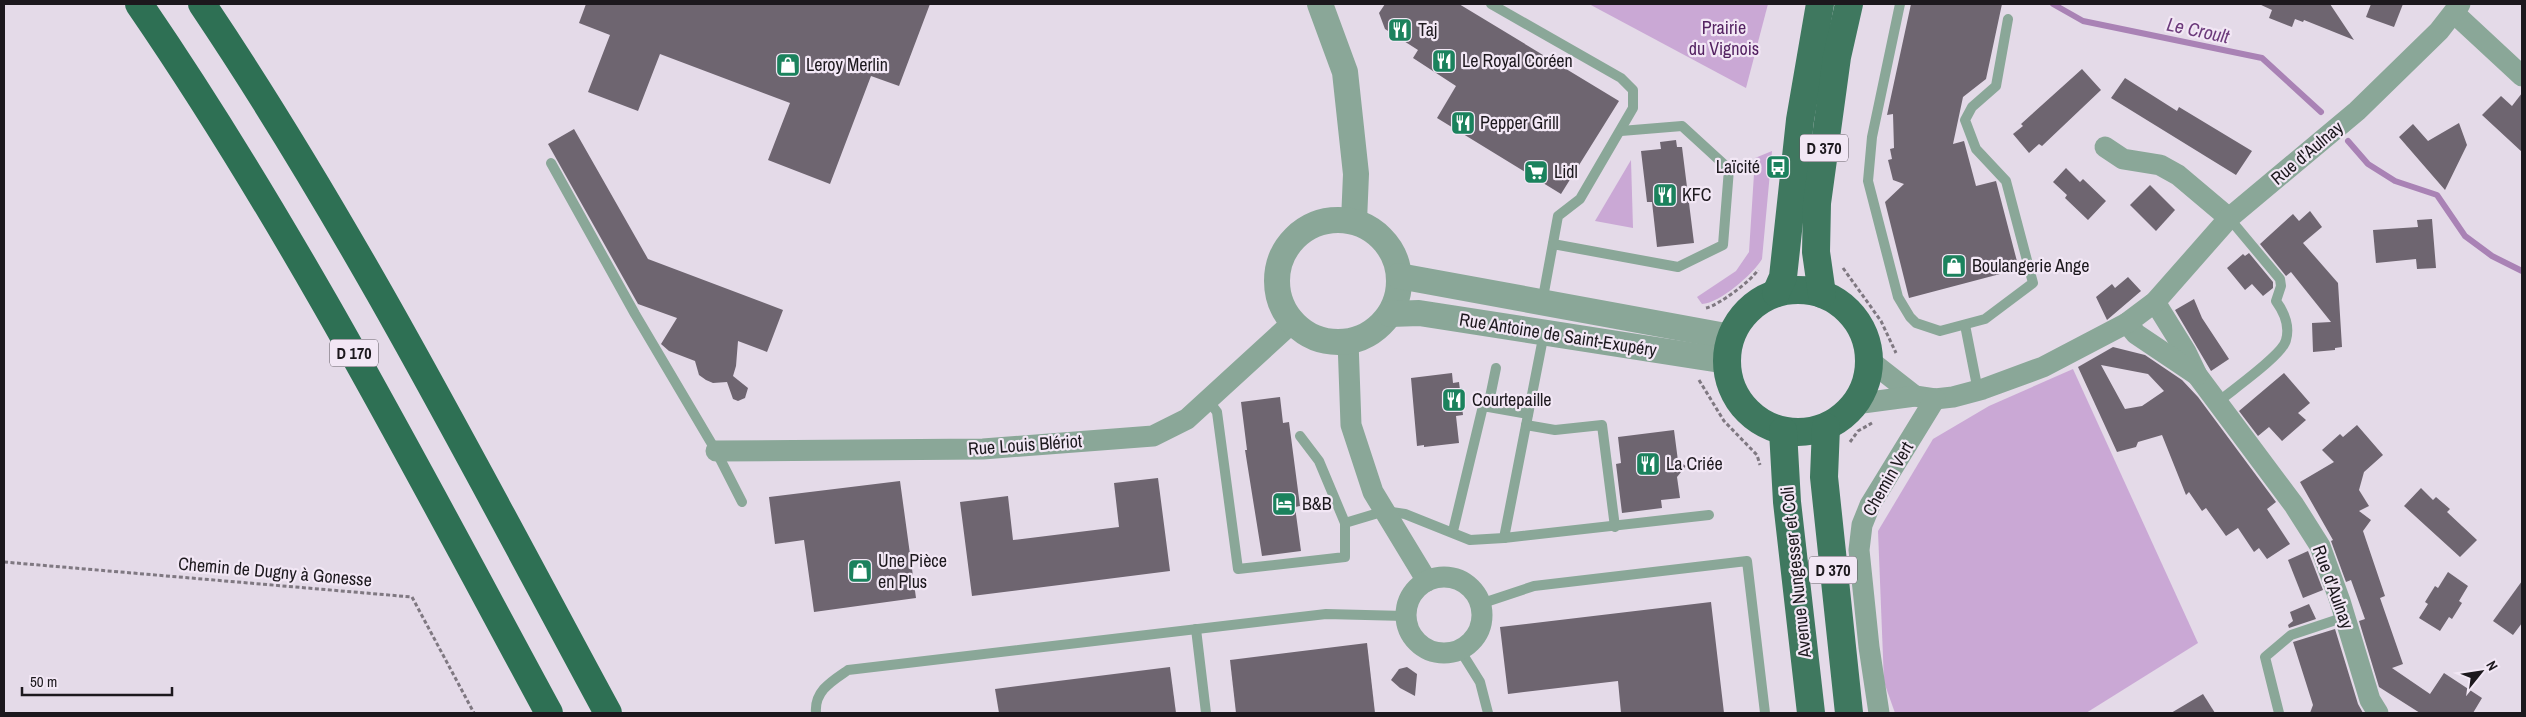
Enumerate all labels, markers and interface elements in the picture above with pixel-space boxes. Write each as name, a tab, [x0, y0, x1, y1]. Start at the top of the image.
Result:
water label: Le Croult	[2164, 11, 2232, 49]
park label: Prairie du Vignois	[1689, 15, 1759, 61]
restaurant icon: Taj	[1387, 17, 1413, 43]
place label: Taj	[1418, 17, 1437, 42]
restaurant icon: Le Royal Coréen	[1431, 48, 1457, 74]
place label: Le Royal Coréen	[1462, 48, 1573, 73]
shop icon: Leroy Merlin	[775, 52, 801, 78]
place label: Leroy Merlin	[806, 52, 888, 77]
restaurant icon: Pepper Grill	[1450, 110, 1476, 136]
place label: Pepper Grill	[1480, 110, 1559, 135]
street label: Rue d'Aulnay	[2265, 115, 2349, 190]
road number: D 370	[1800, 134, 1848, 162]
place label: Laïcité	[1716, 154, 1760, 179]
bus stop icon: Laïcité	[1765, 154, 1791, 180]
supermarket icon: Lidl	[1523, 159, 1549, 185]
place label: Lidl	[1554, 159, 1578, 184]
restaurant icon: KFC	[1652, 182, 1678, 208]
place label: KFC	[1682, 182, 1712, 207]
shop icon: Boulangerie Ange	[1941, 253, 1967, 279]
place label: Boulangerie Ange	[1972, 253, 2089, 278]
street label: Rue Antoine de Saint-Exupéry	[1458, 307, 1659, 363]
road number: D 170	[330, 339, 378, 366]
restaurant icon: Courtepaille	[1441, 387, 1467, 413]
place label: Courtepaille	[1472, 387, 1552, 412]
street label: Rue Louis Blériot	[967, 428, 1083, 461]
street label: Chemin Vert	[1856, 437, 1919, 521]
restaurant icon: La Criée	[1635, 451, 1661, 477]
place label: La Criée	[1666, 451, 1723, 476]
street label: Avenue Nungesser et Coli	[1774, 485, 1817, 660]
hotel icon: B&B	[1271, 491, 1297, 517]
place label: B&B	[1302, 491, 1332, 516]
street label: Rue d'Aulnay	[2307, 542, 2360, 633]
place label: Une Pièce en Plus	[878, 548, 947, 594]
street label: Chemin de Dugny à Gonesse	[177, 551, 373, 592]
road number: D 370	[1809, 556, 1857, 584]
shop icon: Une Pièce en Plus	[847, 558, 873, 584]
north arrow	[2456, 647, 2506, 697]
text: N	[2482, 657, 2502, 674]
scale bar	[22, 664, 172, 696]
text: 50 m	[30, 671, 57, 692]

